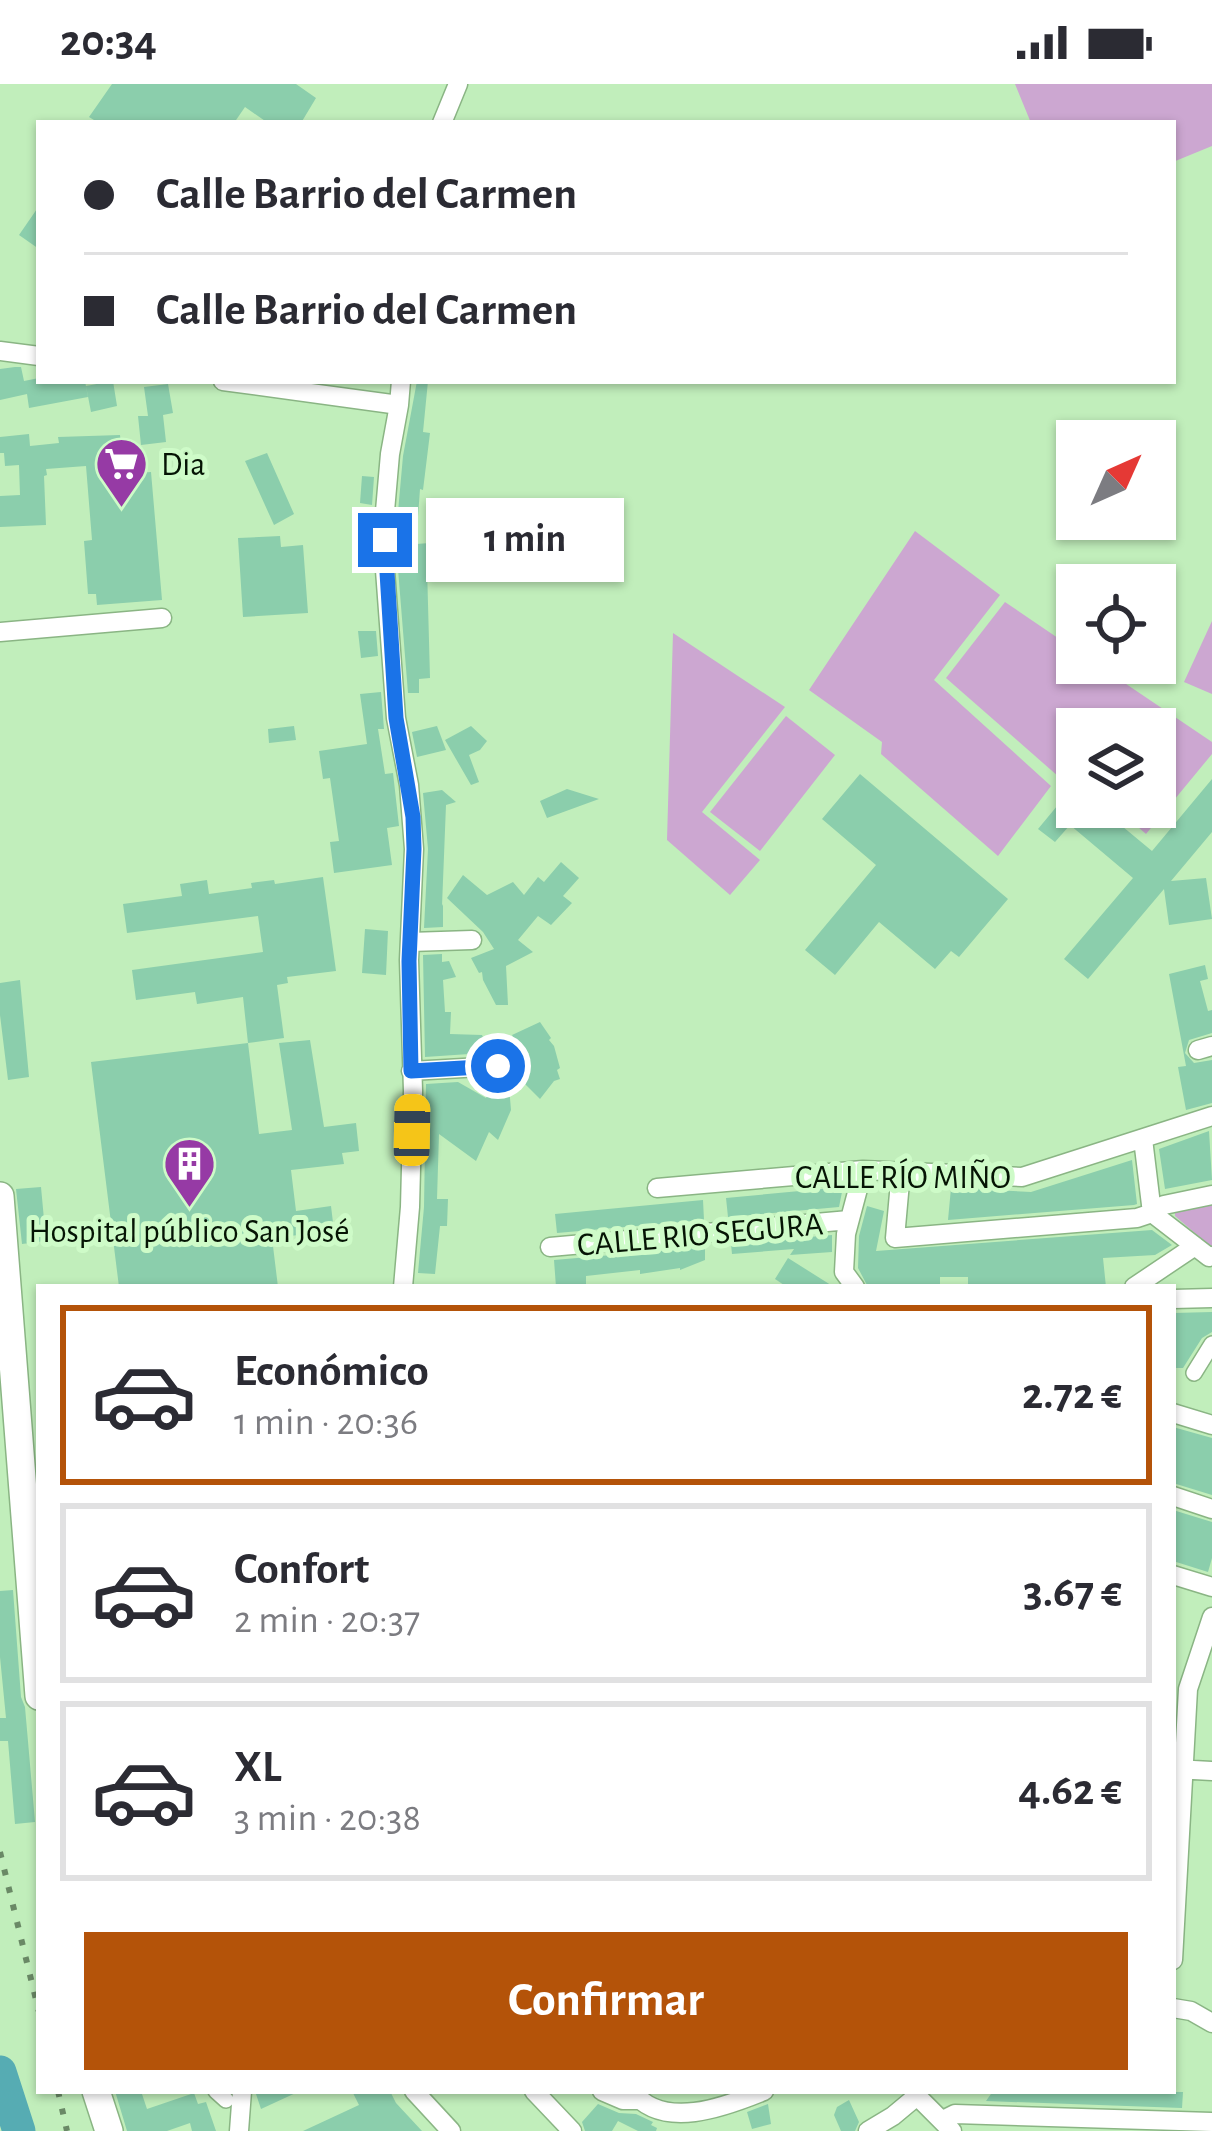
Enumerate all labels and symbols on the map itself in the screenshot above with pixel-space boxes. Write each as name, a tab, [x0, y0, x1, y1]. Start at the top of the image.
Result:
north arrow	[1056, 420, 1176, 540]
supermarket icon: Dia	[94, 435, 150, 509]
place label: Dia	[161, 449, 206, 482]
callout: 1 min	[427, 498, 625, 582]
route end	[358, 513, 412, 567]
route start	[471, 1039, 525, 1093]
car	[393, 1094, 431, 1166]
building icon: Hospital público San José	[161, 1135, 217, 1209]
street label: CALLE RÍO MIÑO	[795, 1158, 1011, 1195]
street label: CALLE RIO SEGURA	[576, 1208, 825, 1263]
place label: Hospital público San José	[28, 1216, 350, 1249]

